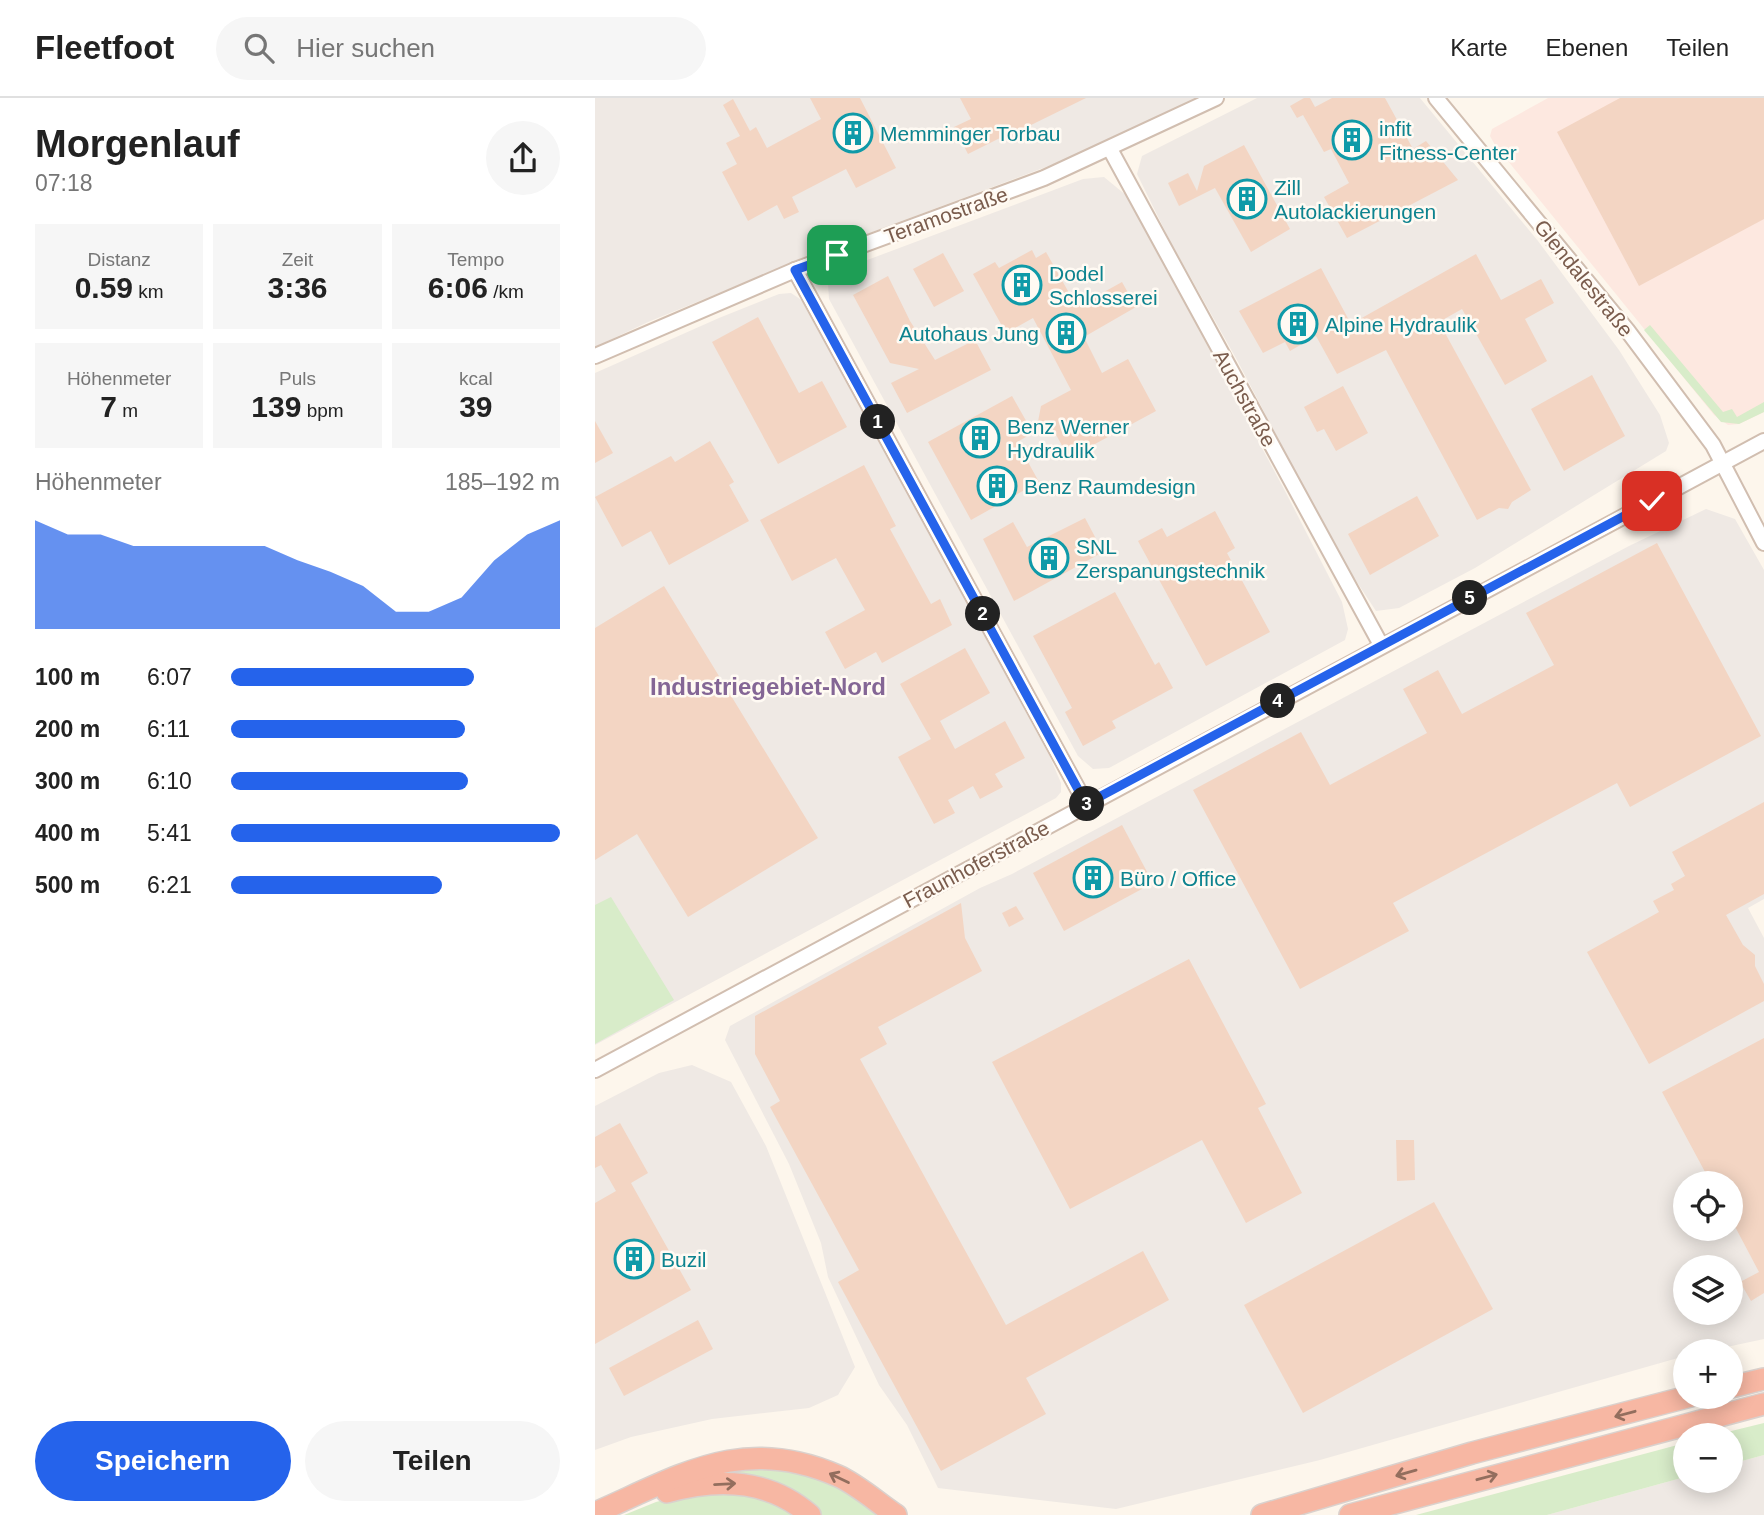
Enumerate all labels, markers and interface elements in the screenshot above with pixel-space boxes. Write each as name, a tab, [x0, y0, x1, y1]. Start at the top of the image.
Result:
search box	[216, 17, 706, 80]
text: Fleetfoot	[35, 29, 174, 66]
icon: search	[240, 29, 278, 67]
text: Hier suchen	[296, 33, 435, 63]
text: Karte	[1450, 34, 1508, 61]
text: Ebenen	[1546, 34, 1628, 61]
text: Teilen	[1666, 34, 1729, 61]
building icon: Memminger Torbau	[832, 112, 874, 154]
place label: infit Fitness-Center	[1379, 117, 1517, 164]
building icon: infit Fitness-Center	[1331, 119, 1373, 161]
button: share	[486, 121, 560, 195]
place label: Memminger Torbau	[880, 122, 1061, 145]
text: Morgenlauf	[35, 123, 240, 165]
text: 07:18	[35, 170, 93, 196]
place label: Zill Autolackierungen	[1274, 176, 1436, 223]
building icon: Zill Autolackierungen	[1226, 178, 1268, 220]
street label: Teramostraße	[881, 182, 1011, 248]
street label: Glendalestraße	[1530, 215, 1638, 341]
pin	[807, 225, 867, 285]
icon: arrive	[818, 236, 856, 274]
text: Distanz	[87, 249, 151, 270]
text: Zeit	[282, 249, 313, 270]
text: Tempo	[447, 249, 504, 270]
place label: Dodel Schlosserei	[1049, 262, 1158, 309]
building icon: Dodel Schlosserei	[1001, 264, 1043, 306]
text: 0.59	[75, 271, 133, 304]
text: 3:36	[267, 271, 328, 304]
text: 6:06	[428, 271, 488, 304]
text: km	[133, 281, 164, 302]
text: /km	[488, 281, 524, 302]
building icon: Alpine Hydraulik	[1277, 303, 1319, 345]
building icon: Autohaus Jung	[1045, 312, 1087, 354]
place label: Alpine Hydraulik	[1325, 313, 1477, 336]
place label: Autohaus Jung	[899, 322, 1039, 345]
street label: Auchstraße	[1209, 345, 1281, 451]
text: Höhenmeter	[67, 368, 171, 389]
text: Puls	[279, 368, 316, 389]
text: kcal	[459, 368, 493, 389]
text: 7	[100, 390, 117, 423]
text: 139	[251, 390, 301, 423]
text: 39	[459, 390, 493, 423]
text: m	[117, 400, 138, 421]
text: bpm	[301, 400, 344, 421]
pin: 1	[861, 404, 895, 440]
text: 1	[872, 411, 883, 432]
place label: Benz Werner Hydraulik	[1007, 415, 1129, 462]
building icon: Benz Werner Hydraulik	[959, 417, 1001, 459]
building icon: Benz Raumdesign	[976, 465, 1018, 507]
text: Höhenmeter	[35, 469, 162, 495]
text: 185–192 m	[445, 469, 560, 495]
pin	[1622, 471, 1682, 531]
place label: Benz Raumdesign	[1024, 475, 1196, 498]
icon: check	[1633, 482, 1671, 520]
place label: SNL Zerspanungstechnik	[1076, 535, 1266, 582]
building icon: SNL Zerspanungstechnik	[1028, 537, 1070, 579]
pin: 5	[1453, 580, 1487, 616]
text: 5	[1464, 587, 1475, 608]
pin: 2	[965, 596, 1001, 632]
text: 2	[977, 603, 988, 624]
text: 100 m	[35, 664, 100, 690]
text: 6:07	[147, 664, 192, 690]
district label: Industriegebiet-Nord	[650, 673, 886, 700]
pin: 4	[1261, 684, 1295, 718]
text: 4	[1272, 690, 1283, 711]
text: 200 m	[35, 716, 100, 742]
text: 6:11	[147, 716, 190, 742]
text: 300 m	[35, 768, 100, 794]
text: 6:10	[147, 768, 192, 794]
pin: 3	[1070, 786, 1105, 822]
text: 3	[1081, 793, 1092, 814]
street label: Fraunhoferstraße	[899, 816, 1053, 912]
text: 400 m	[35, 820, 100, 846]
text: 5:41	[147, 820, 192, 846]
building icon: Büro / Office	[1072, 857, 1114, 899]
place label: Büro / Office	[1120, 867, 1236, 890]
text: 500 m	[35, 872, 100, 898]
text: 6:21	[147, 872, 192, 898]
map controls	[1673, 1171, 1743, 1493]
button: locate	[1673, 1171, 1743, 1241]
building icon: Buzil	[613, 1238, 655, 1280]
place label: Buzil	[661, 1248, 707, 1271]
button: layers	[1673, 1255, 1743, 1325]
button: +	[1673, 1339, 1743, 1409]
one-way arrow	[1614, 1408, 1637, 1421]
button: Speichern	[35, 1421, 291, 1501]
button: Teilen	[305, 1421, 560, 1501]
button: −	[1673, 1423, 1743, 1493]
one-way arrow	[1395, 1467, 1417, 1480]
one-way arrow	[1475, 1470, 1498, 1483]
one-way arrow	[829, 1471, 850, 1484]
one-way arrow	[713, 1477, 736, 1490]

